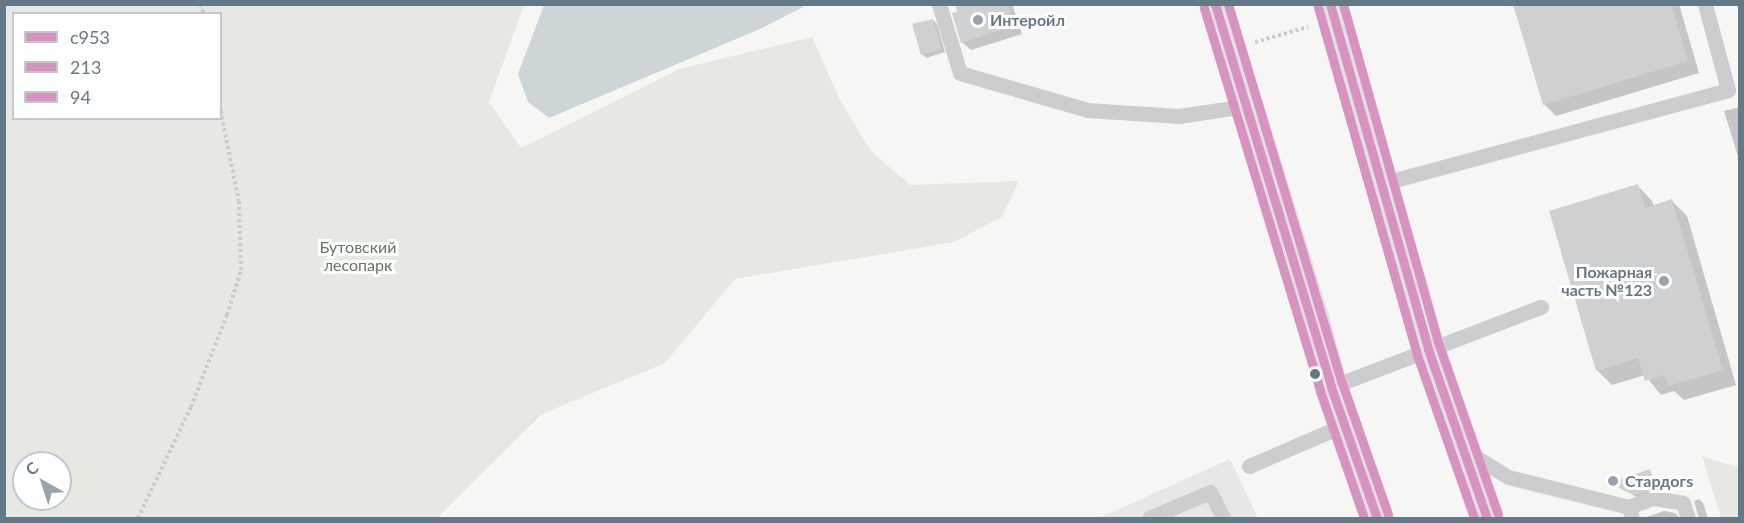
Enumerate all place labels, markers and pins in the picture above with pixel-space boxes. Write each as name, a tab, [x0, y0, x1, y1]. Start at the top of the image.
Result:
place label: Интеройл	[990, 10, 1065, 30]
marker: Интеройл	[971, 13, 985, 27]
place label: Пожарная часть №123	[1561, 262, 1652, 300]
marker: Пожарная часть №123	[1657, 274, 1671, 288]
unlabelled marker	[1309, 368, 1321, 380]
place label: Стардогs	[1625, 471, 1693, 491]
marker: Стардогs	[1606, 474, 1620, 488]

